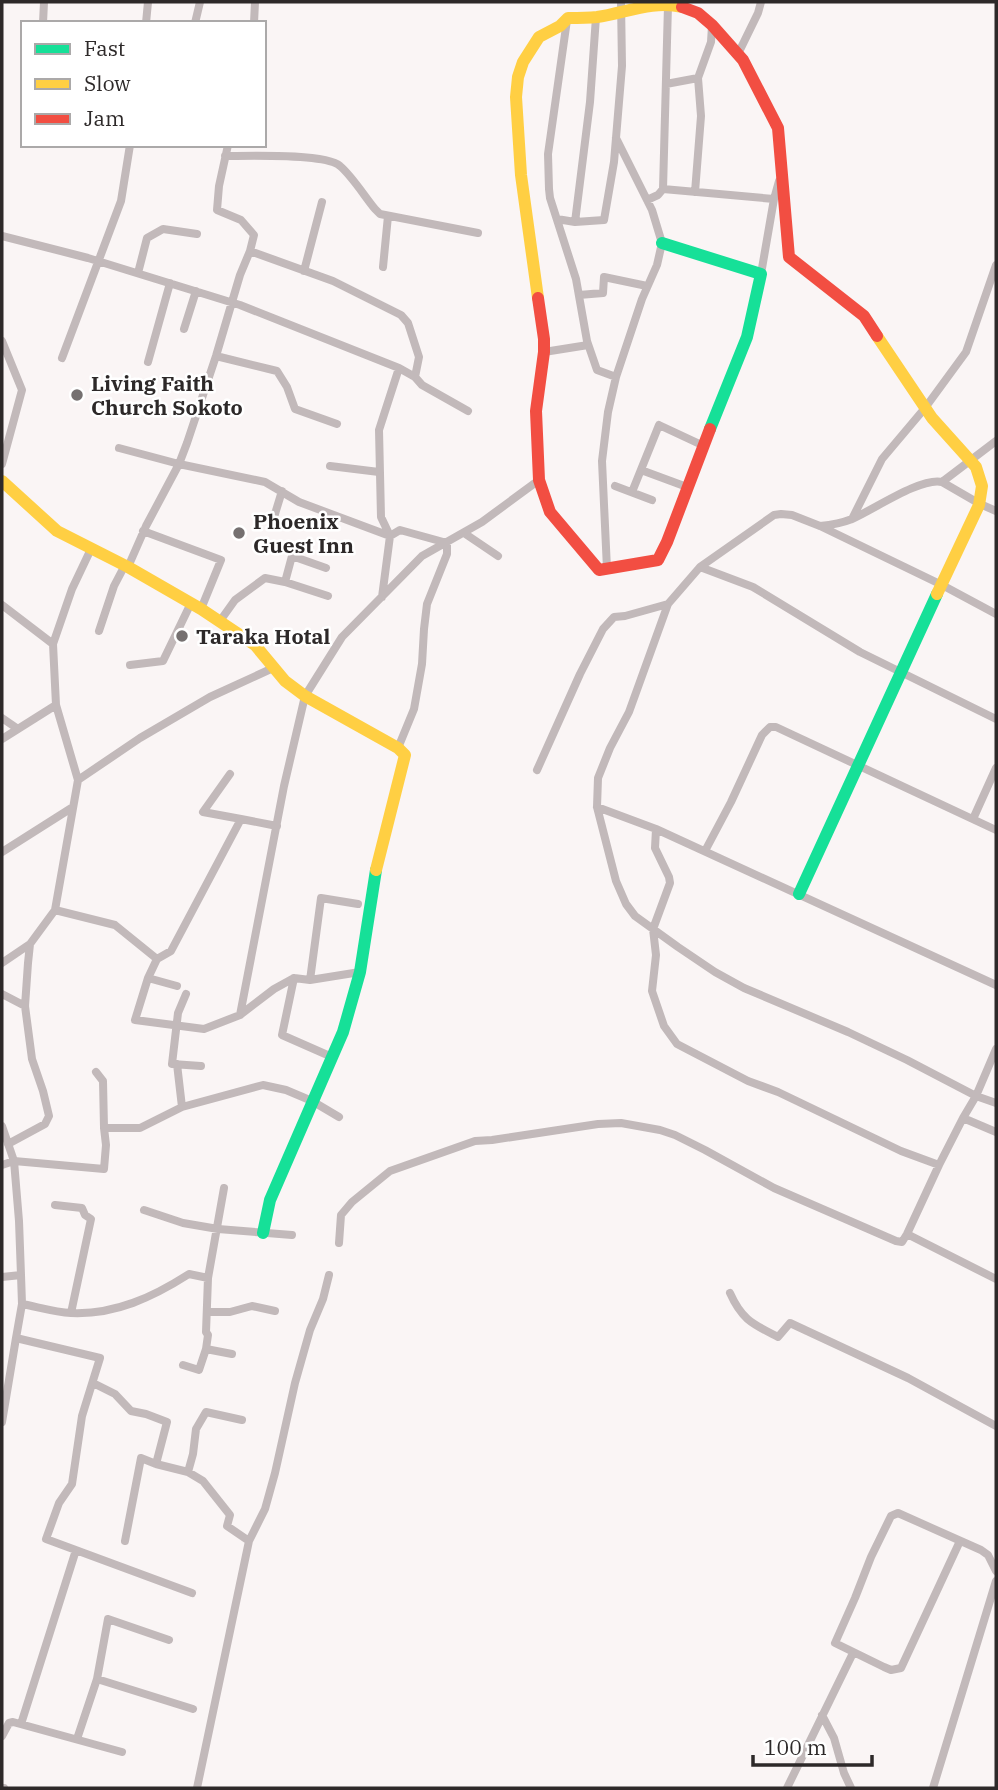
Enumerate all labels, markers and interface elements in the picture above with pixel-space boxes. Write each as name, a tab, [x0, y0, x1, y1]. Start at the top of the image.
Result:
legend	[21, 21, 266, 147]
text: Fast	[84, 34, 125, 62]
text: Slow	[84, 69, 131, 97]
text: Jam	[84, 104, 125, 132]
place label: Living Faith Church Sokoto	[91, 369, 243, 421]
marker: Living Faith Church Sokoto	[69, 387, 85, 403]
place label: Phoenix Guest Inn	[253, 507, 354, 559]
marker: Phoenix Guest Inn	[231, 525, 247, 541]
place label: Taraka Hotal	[196, 622, 330, 650]
marker: Taraka Hotal	[174, 628, 190, 644]
scale bar	[753, 1724, 872, 1768]
text: 100 m	[764, 1733, 827, 1761]

